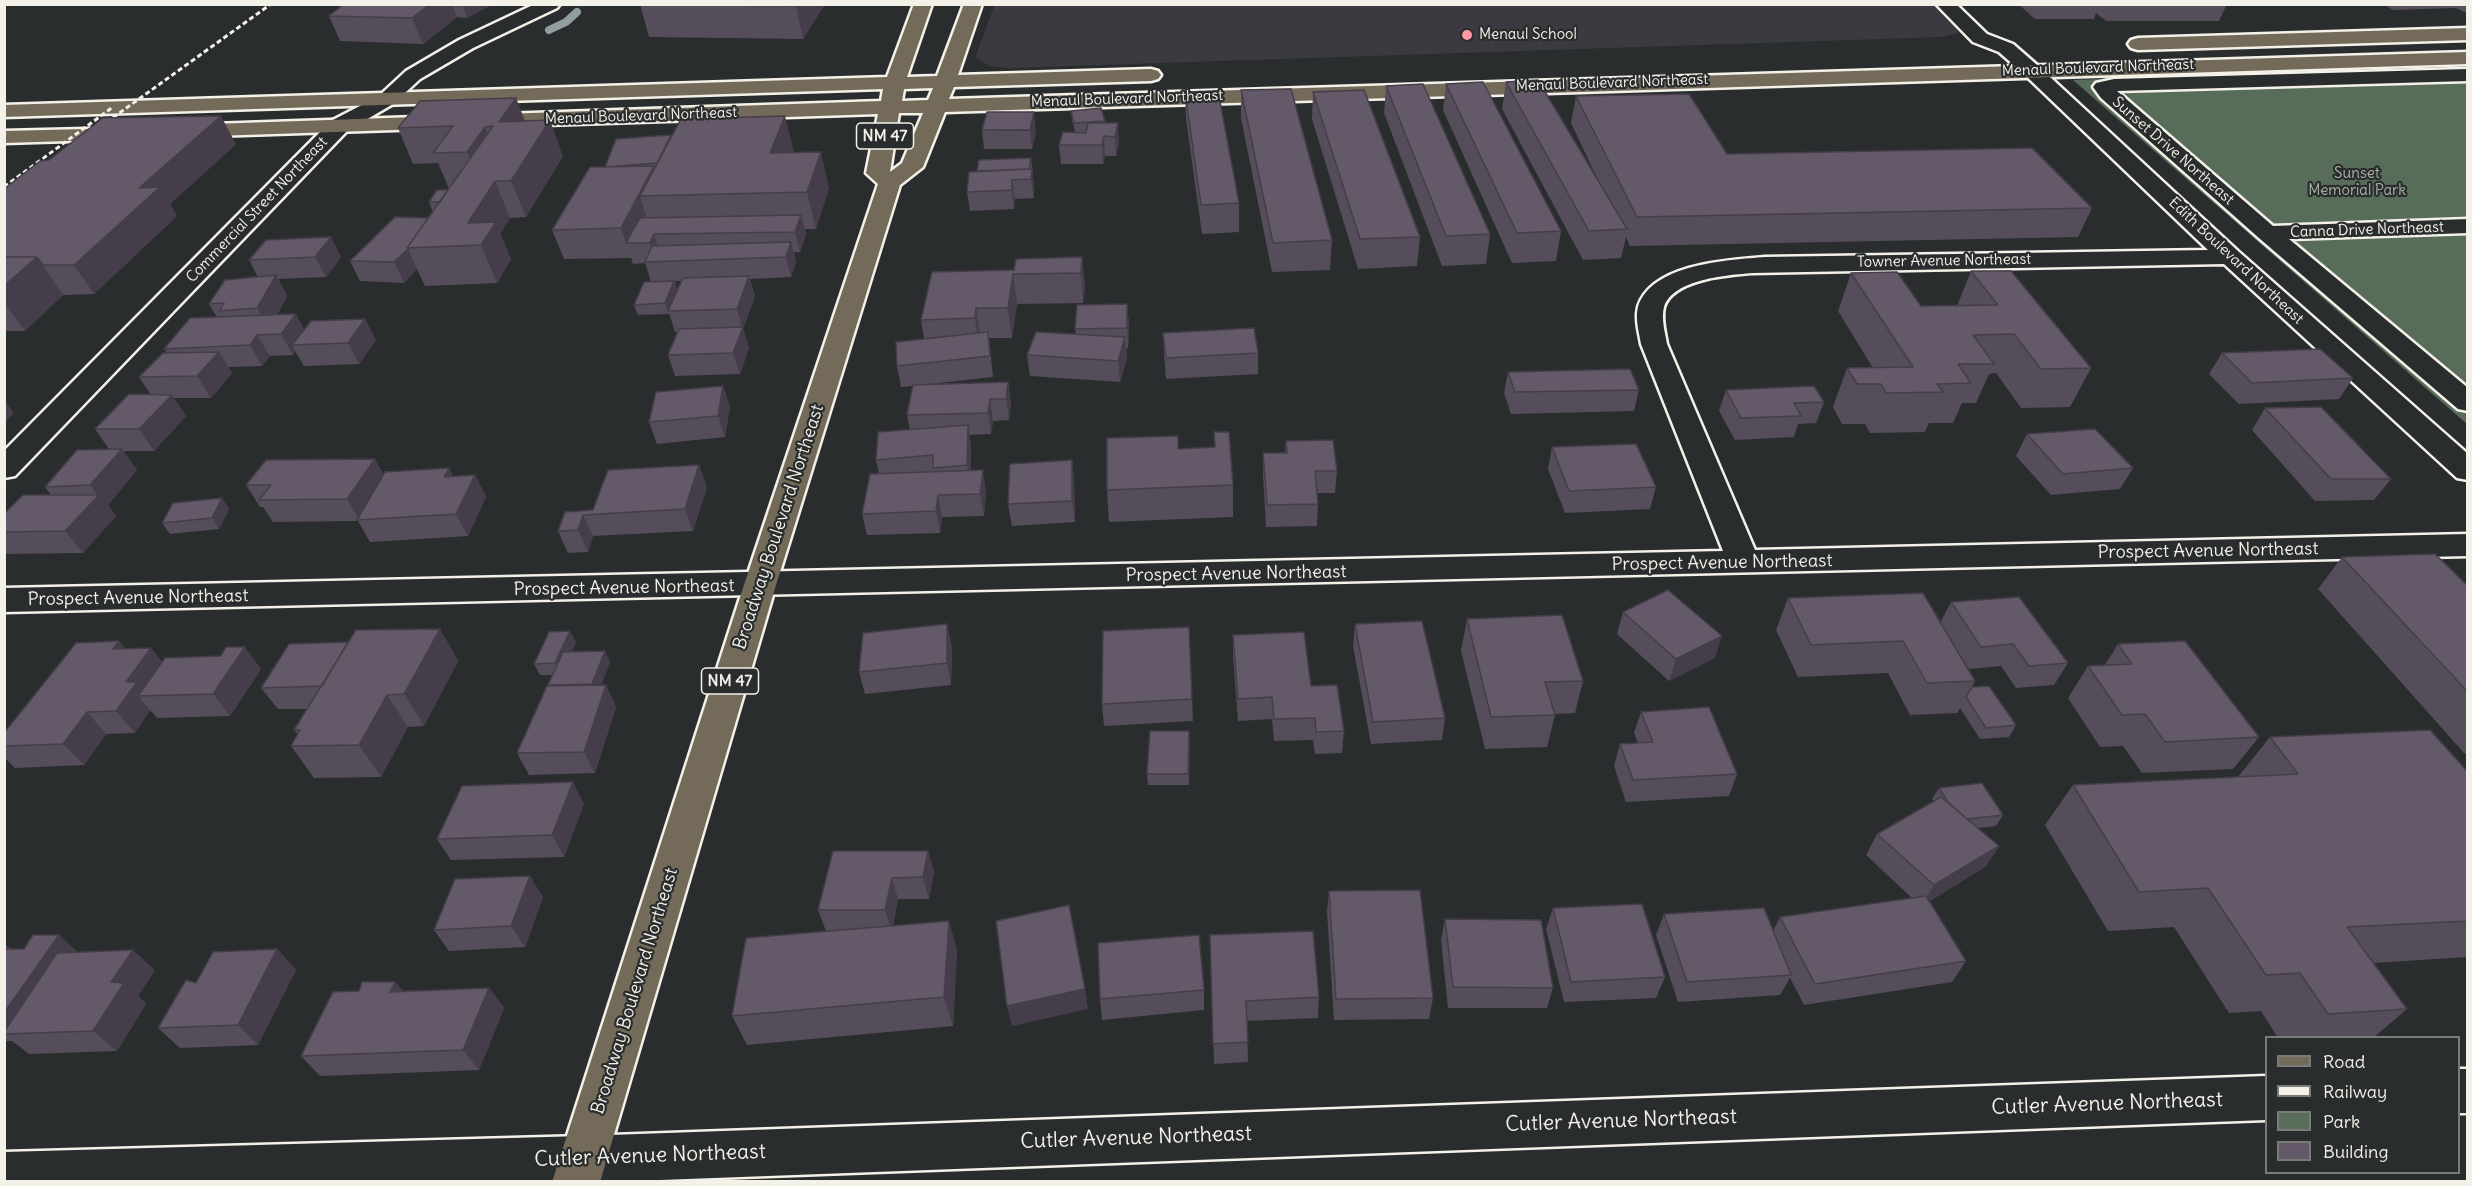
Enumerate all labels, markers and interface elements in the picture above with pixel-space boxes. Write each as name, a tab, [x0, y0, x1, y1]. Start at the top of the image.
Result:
place label: Menaul School	[1479, 26, 1577, 44]
marker: Menaul School	[1460, 28, 1474, 42]
street label: Menaul Boulevard Northeast	[2001, 56, 2195, 80]
street label: Menaul Boulevard Northeast	[1515, 71, 1709, 95]
street label: Menaul Boulevard Northeast	[1030, 87, 1224, 111]
street label: Sunset Drive Northeast	[2108, 93, 2238, 209]
street label: Menaul Boulevard Northeast	[544, 104, 738, 128]
road number: NM 47	[856, 123, 914, 149]
street label: Commercial Street Northeast	[183, 133, 331, 287]
park label: Sunset Memorial Park	[2308, 165, 2406, 200]
street label: Edith Boulevard Northeast	[2165, 194, 2307, 328]
street label: Canna Drive Northeast	[2290, 218, 2444, 242]
street label: Towner Avenue Northeast	[1857, 250, 2031, 272]
street label: Broadway Boulevard Northeast	[729, 402, 829, 652]
street label: Prospect Avenue Northeast	[2097, 538, 2319, 564]
street label: Prospect Avenue Northeast	[1611, 550, 1833, 576]
street label: Prospect Avenue Northeast	[1125, 561, 1347, 587]
street label: Prospect Avenue Northeast	[513, 575, 735, 601]
street label: Prospect Avenue Northeast	[27, 585, 249, 611]
road number: NM 47	[702, 668, 758, 694]
street label: Broadway Boulevard Northeast	[587, 865, 683, 1117]
legend	[2265, 1036, 2460, 1174]
text: Road	[2323, 1050, 2365, 1073]
text: Railway	[2323, 1080, 2387, 1103]
street label: Cutler Avenue Northeast	[1991, 1087, 2223, 1121]
street label: Cutler Avenue Northeast	[1505, 1104, 1737, 1138]
text: Park	[2323, 1110, 2360, 1133]
street label: Cutler Avenue Northeast	[1020, 1121, 1252, 1155]
street label: Cutler Avenue Northeast	[534, 1139, 766, 1173]
text: Building	[2323, 1140, 2388, 1163]

